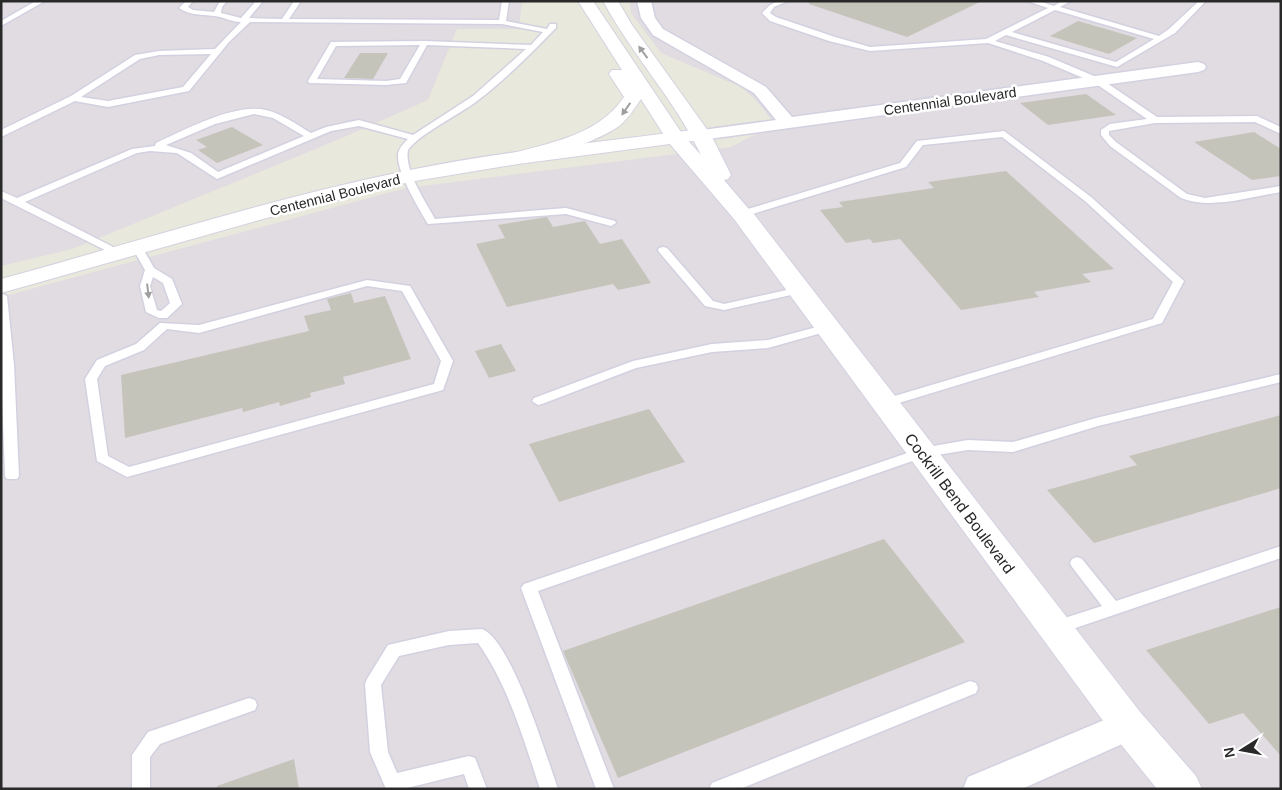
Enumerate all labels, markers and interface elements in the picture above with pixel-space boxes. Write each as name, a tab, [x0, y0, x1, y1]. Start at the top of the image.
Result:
one-way arrow	[638, 45, 648, 59]
street label: Centennial Boulevard	[883, 84, 1017, 118]
one-way arrow	[621, 102, 631, 116]
street label: Centennial Boulevard	[268, 171, 402, 219]
one-way arrow	[144, 283, 152, 299]
street label: Cockrill Bend Boulevard	[901, 430, 1018, 577]
north arrow	[1217, 725, 1267, 775]
text: N	[1220, 746, 1238, 759]

